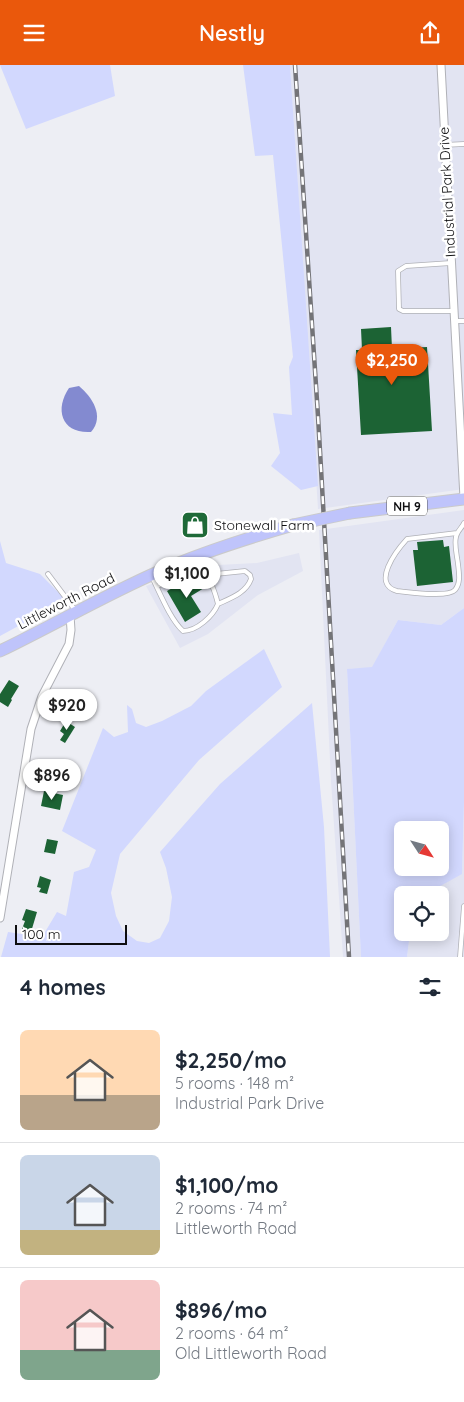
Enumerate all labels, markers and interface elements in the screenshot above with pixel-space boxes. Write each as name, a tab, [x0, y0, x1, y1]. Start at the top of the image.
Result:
icon: menu	[20, 19, 48, 47]
text: Nestly	[199, 19, 265, 47]
icon: share	[416, 19, 444, 47]
street label: Industrial Park Drive	[435, 126, 459, 258]
pin: $2,250	[351, 343, 433, 386]
text: $2,250	[366, 350, 418, 370]
road number: NH 9	[387, 497, 427, 516]
shop icon: Stonewall Farm	[180, 510, 210, 540]
place label: Stonewall Farm	[214, 516, 315, 534]
pin: $1,100	[146, 557, 228, 599]
text: $1,100	[165, 563, 209, 583]
street label: Littleworth Road	[14, 569, 118, 633]
pin: $920	[37, 689, 97, 731]
text: $920	[48, 695, 86, 715]
pin: $896	[22, 759, 82, 801]
text: $896	[34, 765, 70, 785]
north arrow	[394, 821, 449, 876]
map controls	[394, 821, 449, 941]
button: locate	[394, 886, 449, 941]
scale bar	[15, 922, 128, 945]
text: 100 m	[22, 925, 60, 943]
icon: filters	[416, 973, 444, 1001]
text: 4 homes	[20, 974, 106, 1000]
text: $2,250/mo	[175, 1047, 287, 1073]
icon: home	[60, 1050, 120, 1110]
text: 5 rooms · 148 m²	[175, 1073, 294, 1093]
text: Industrial Park Drive	[175, 1093, 324, 1113]
text: $1,100/mo	[175, 1172, 278, 1198]
icon: home	[60, 1175, 120, 1235]
text: 2 rooms · 74 m²	[175, 1198, 287, 1218]
text: Littleworth Road	[175, 1218, 297, 1238]
text: $896/mo	[175, 1297, 267, 1323]
icon: home	[60, 1300, 120, 1360]
text: 2 rooms · 64 m²	[175, 1323, 289, 1343]
text: Old Littleworth Road	[175, 1343, 327, 1363]

